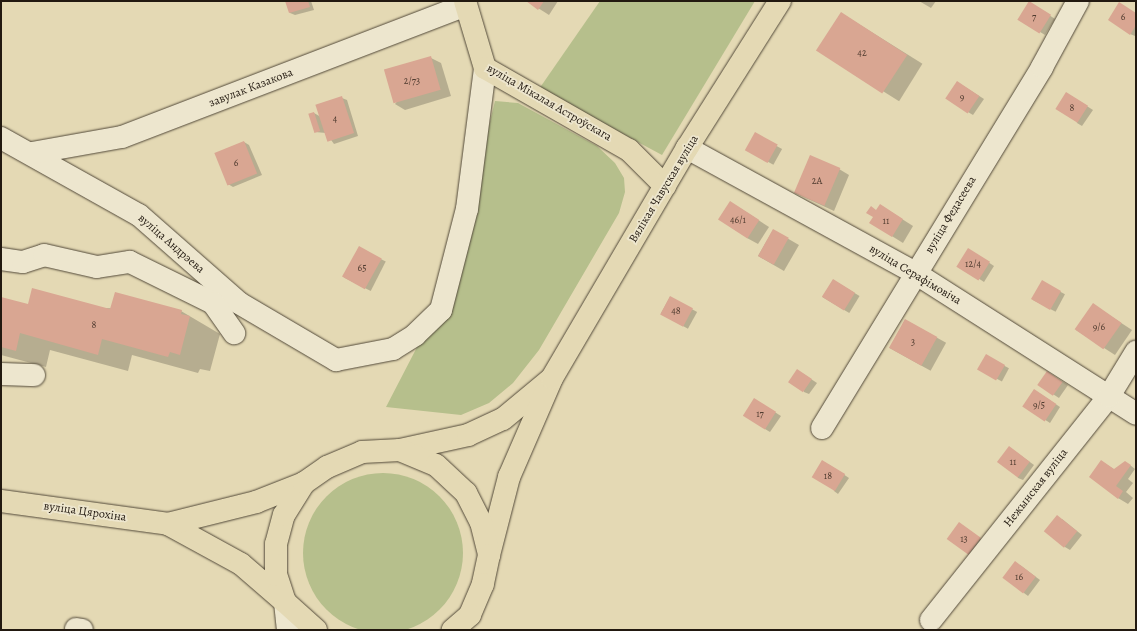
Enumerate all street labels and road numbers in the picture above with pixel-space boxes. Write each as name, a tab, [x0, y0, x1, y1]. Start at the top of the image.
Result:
street label: вуліца Мікалая Астроўскага	[484, 61, 614, 145]
street label: завулак Казакова	[207, 65, 295, 111]
street label: Вялікая Чавуская вуліца	[626, 133, 702, 245]
street label: вуліца Федасеева	[922, 174, 980, 256]
street label: вуліца Андрэева	[135, 211, 207, 277]
street label: вуліца Серафімовіча	[866, 242, 964, 308]
street label: Нежынская вуліца	[1001, 446, 1071, 530]
street label: вуліца Цярохіна	[43, 499, 127, 525]

